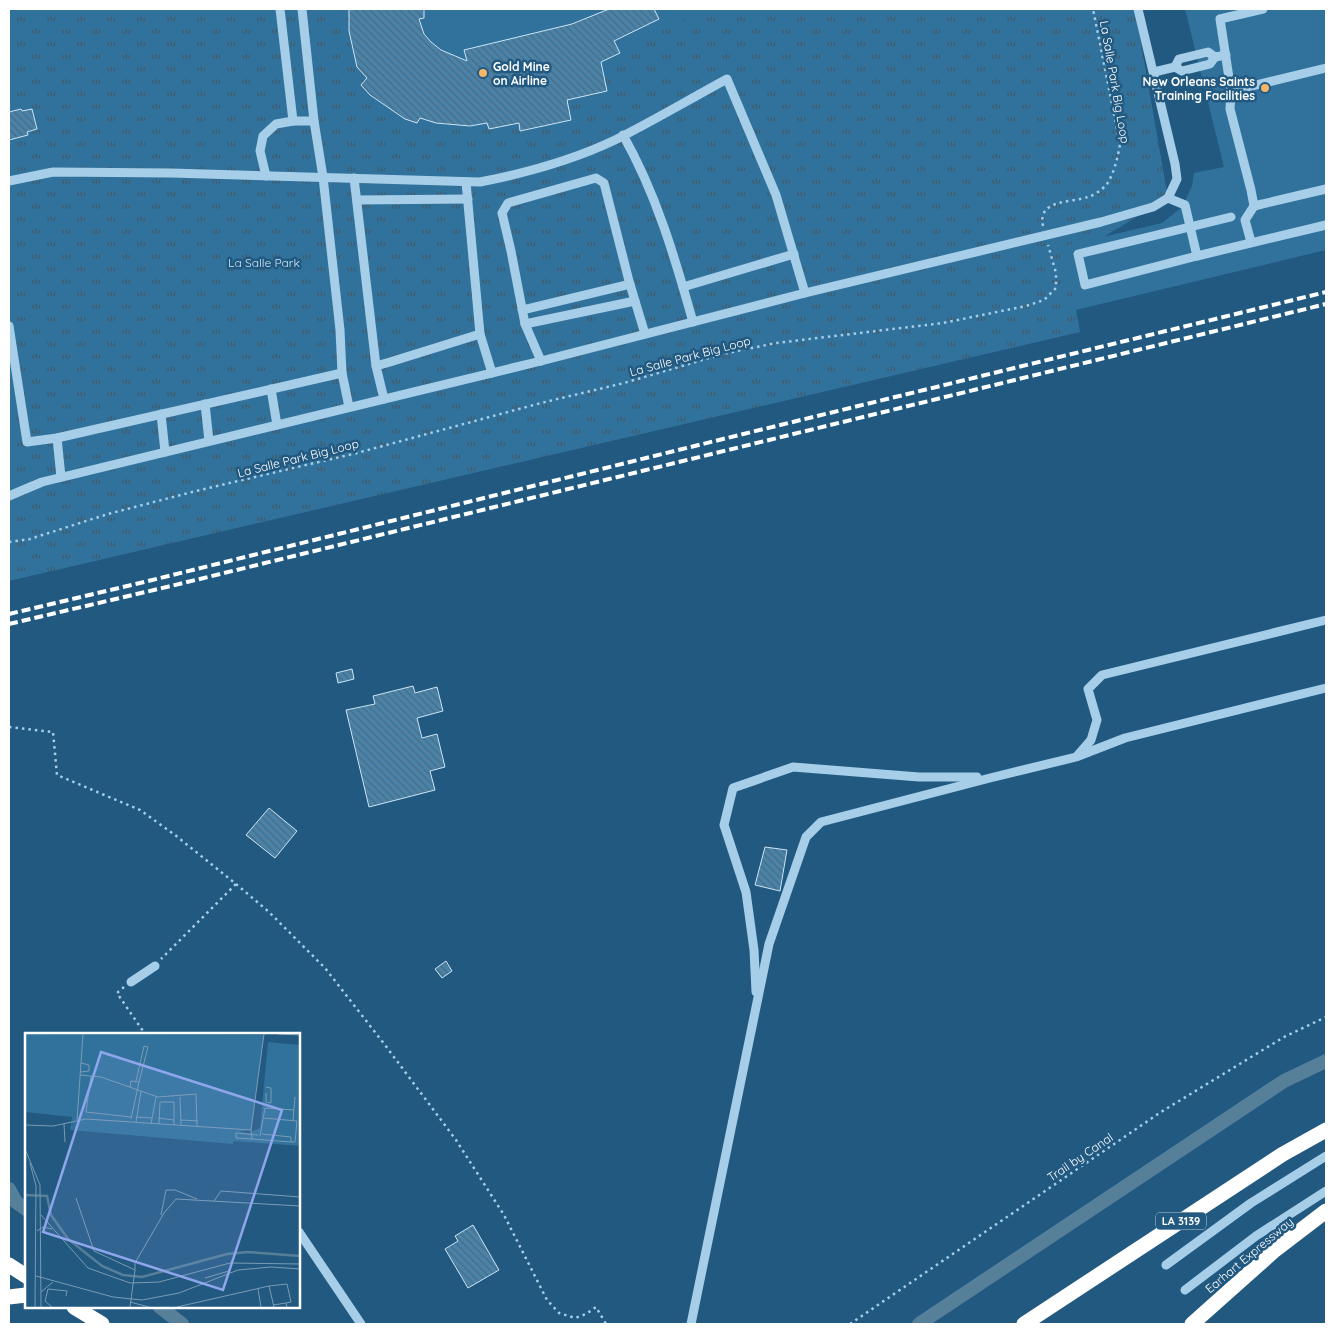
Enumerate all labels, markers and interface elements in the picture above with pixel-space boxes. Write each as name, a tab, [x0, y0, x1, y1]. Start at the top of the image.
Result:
street label: La Salle Park Big Loop	[1097, 19, 1133, 145]
place label: Gold Mine on Airline	[493, 59, 550, 88]
marker: Gold Mine on Airline	[477, 67, 489, 79]
place label: New Orleans Saints Training Facilities	[1143, 74, 1255, 103]
marker: New Orleans Saints Training Facilities	[1259, 82, 1271, 94]
park label: La Salle Park	[228, 255, 300, 270]
street label: La Salle Park Big Loop	[628, 333, 752, 379]
street label: La Salle Park Big Loop	[236, 436, 360, 480]
inset map	[25, 1033, 300, 1308]
street label: Trail by Canal	[1044, 1129, 1116, 1185]
road number: LA 3139	[1156, 1212, 1206, 1230]
street label: Earhart Expressway	[1202, 1214, 1296, 1296]

